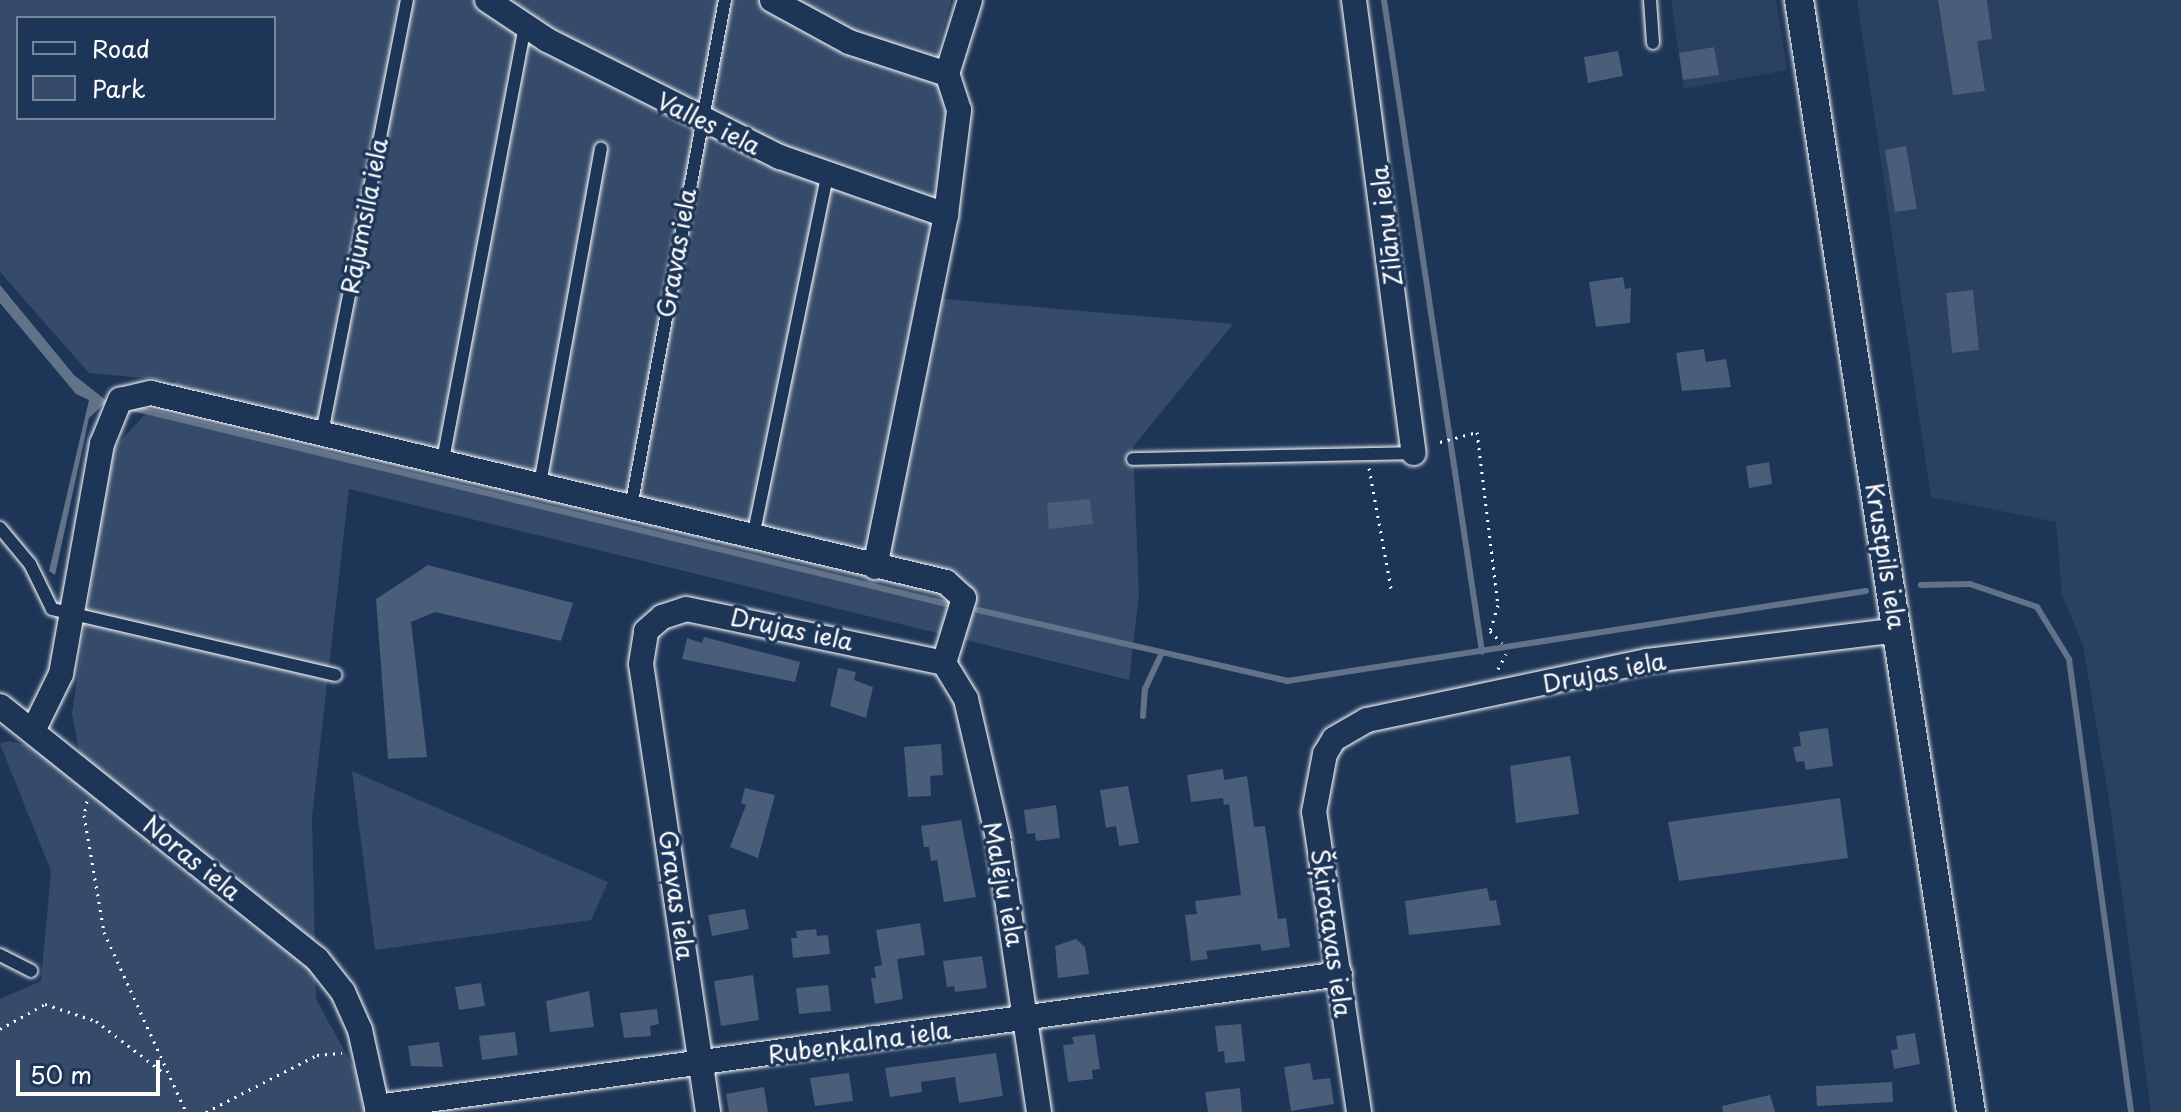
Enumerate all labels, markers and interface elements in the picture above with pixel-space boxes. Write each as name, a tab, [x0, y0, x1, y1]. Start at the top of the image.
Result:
legend	[16, 16, 276, 120]
text: Road	[92, 30, 150, 66]
text: Park	[92, 70, 146, 106]
street label: Valles iela	[651, 85, 767, 161]
street label: Rājumsila iela	[335, 135, 393, 297]
street label: Zilānu iela	[1364, 165, 1408, 287]
street label: Gravas iela	[650, 186, 702, 320]
street label: Krustpils iela	[1860, 481, 1912, 631]
street label: Drujas iela	[728, 602, 856, 656]
street label: Drujas iela	[1540, 646, 1668, 698]
street label: Noras iela	[137, 810, 247, 906]
street label: Malēju iela	[978, 819, 1030, 949]
street label: Gravas iela	[654, 828, 700, 962]
street label: Šķirotavas iela	[1306, 847, 1358, 1019]
street label: Rubeņkalna iela	[766, 1015, 952, 1069]
scale bar	[20, 1044, 164, 1094]
text: 50 m	[30, 1056, 92, 1092]

